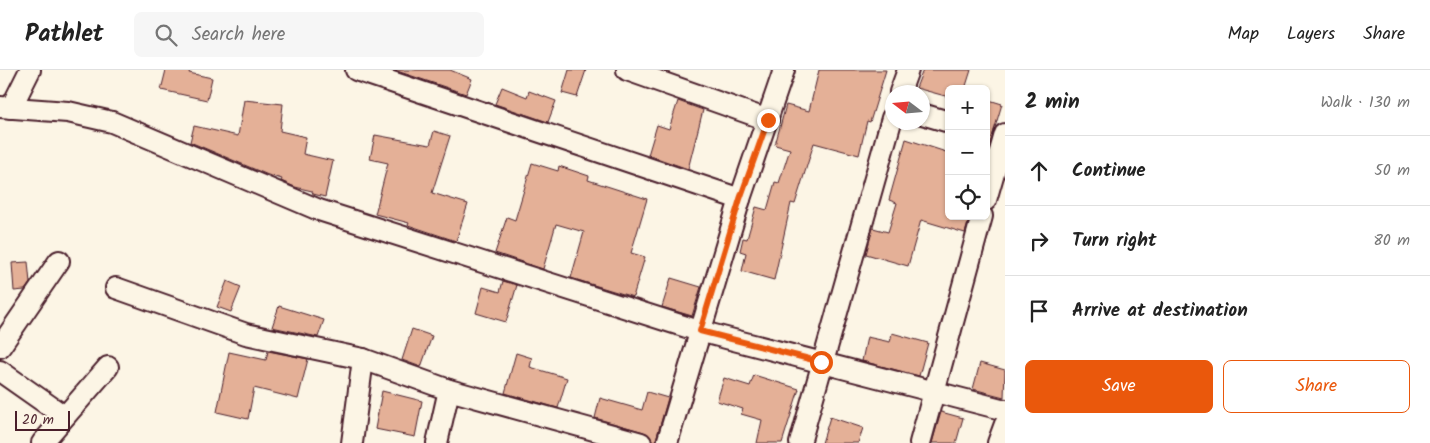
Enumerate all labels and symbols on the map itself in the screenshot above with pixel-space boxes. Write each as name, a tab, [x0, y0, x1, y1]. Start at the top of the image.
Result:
north arrow	[885, 85, 930, 130]
route end	[757, 109, 780, 132]
route start	[810, 351, 833, 374]
scale bar	[15, 408, 70, 431]

